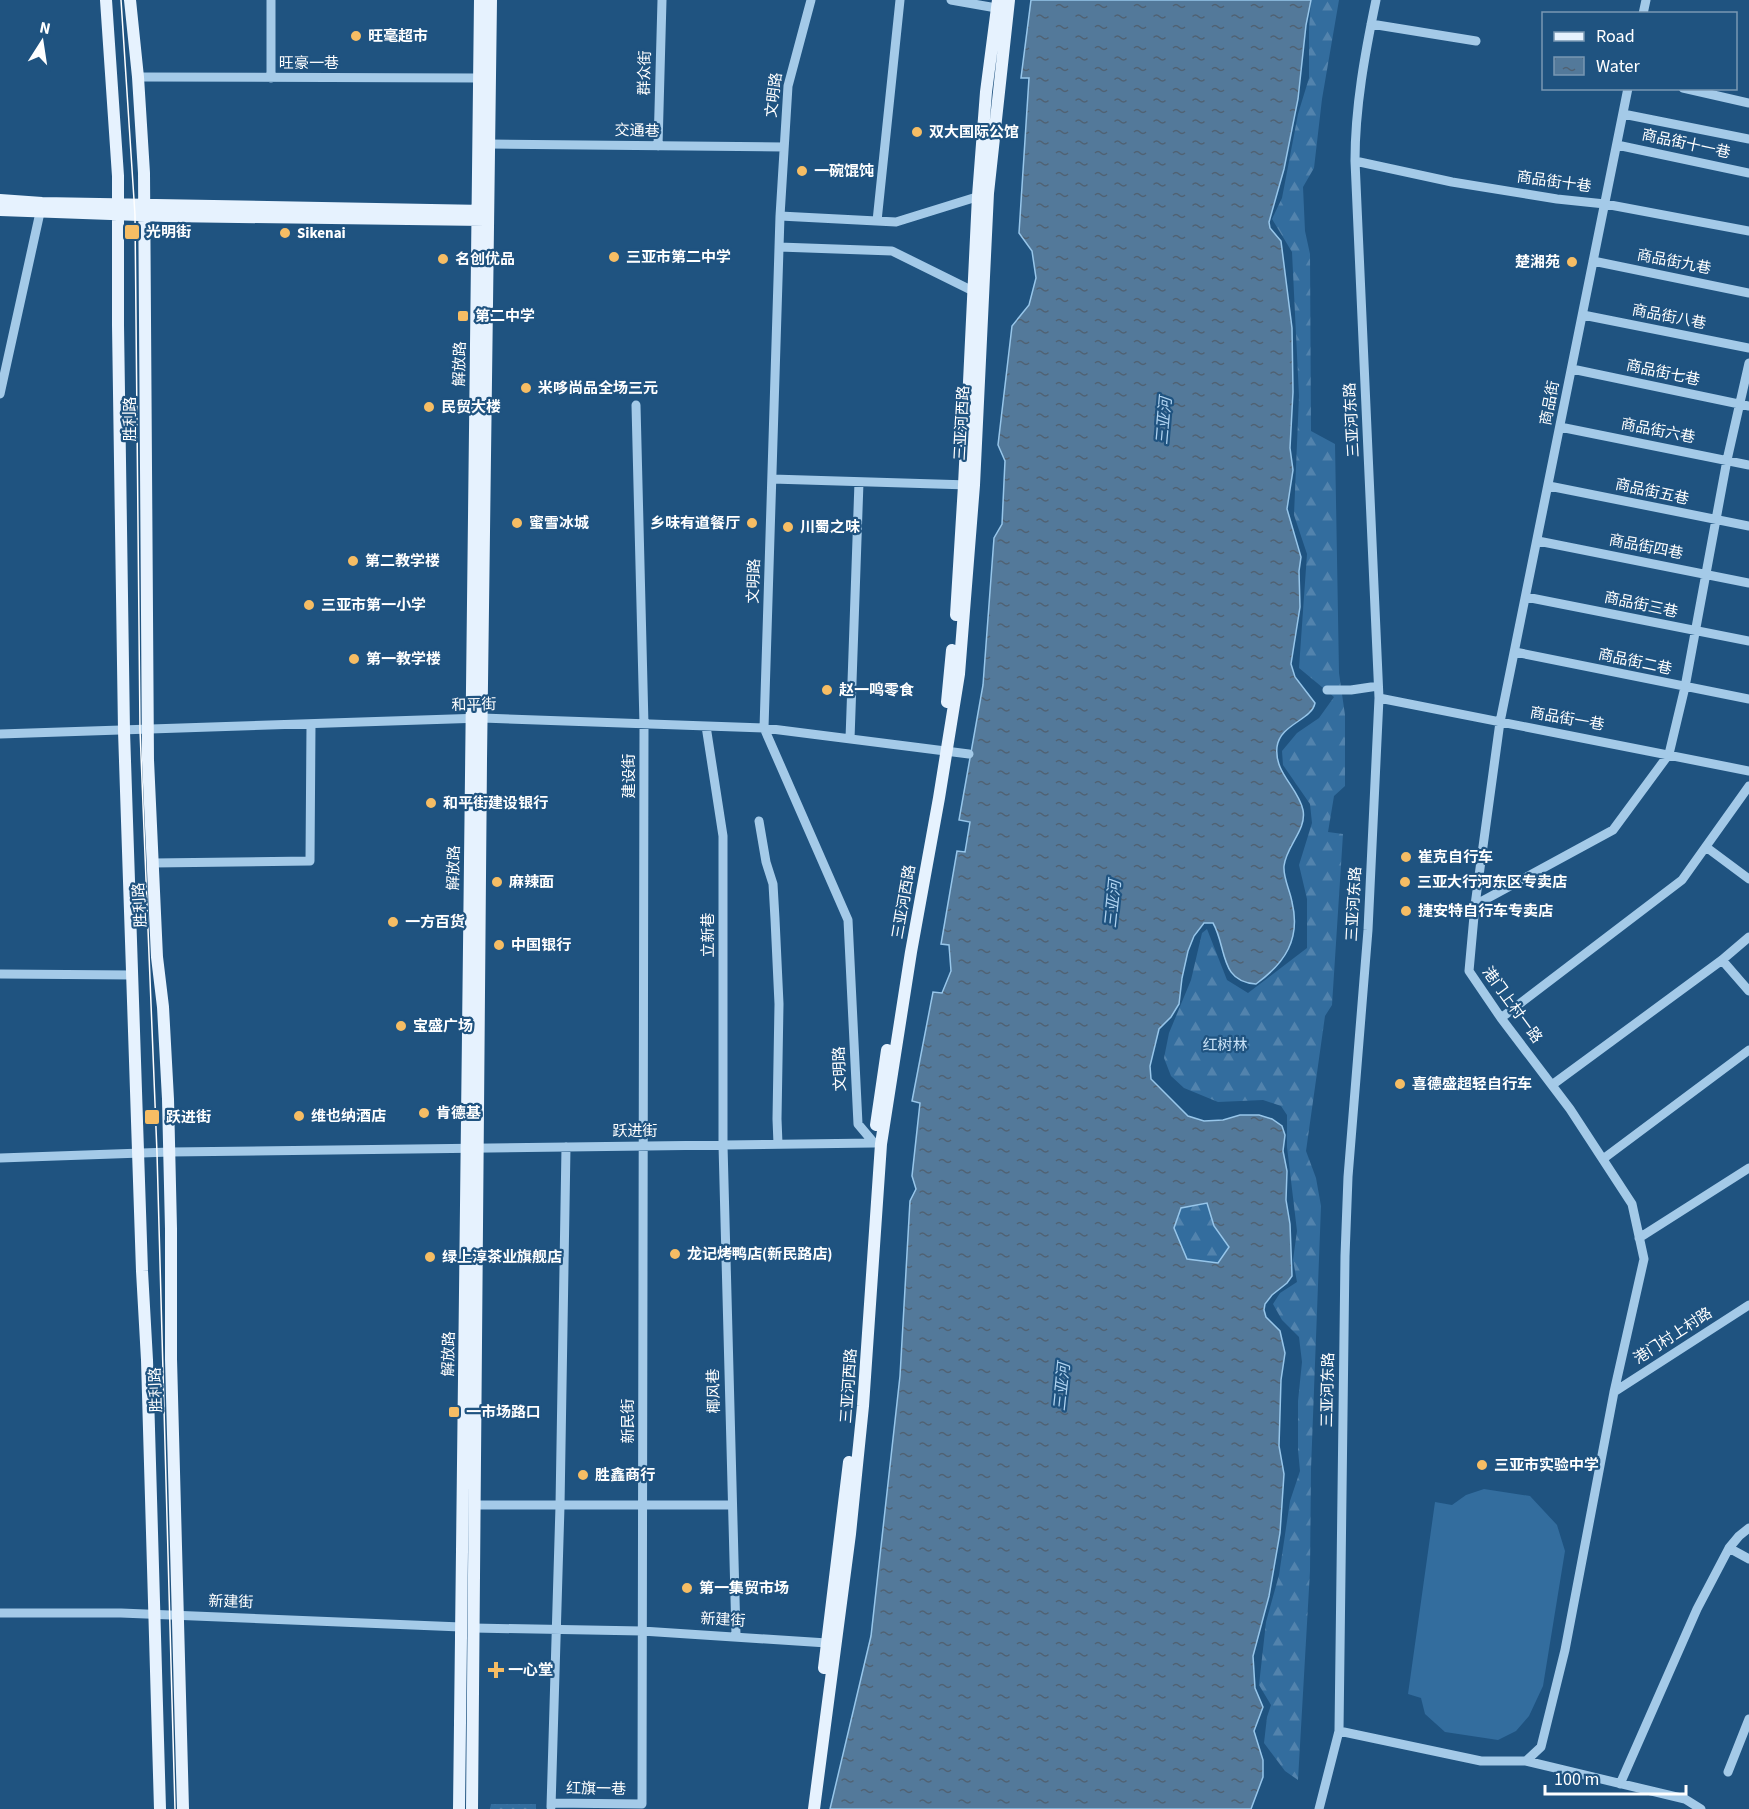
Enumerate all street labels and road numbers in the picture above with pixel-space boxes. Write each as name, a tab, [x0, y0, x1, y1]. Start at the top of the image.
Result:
street label: 群众街	[634, 50, 656, 96]
street label: 旺豪一巷	[279, 53, 339, 74]
street label: 文明路	[761, 71, 787, 119]
street label: 交通巷	[614, 120, 660, 142]
street label: 商品街十一巷	[1640, 124, 1732, 164]
street label: 商品街十巷	[1515, 166, 1593, 198]
street label: 商品街九巷	[1635, 245, 1713, 279]
street label: 商品街八巷	[1630, 300, 1708, 334]
street label: 解放路	[449, 341, 471, 387]
street label: 商品街七巷	[1624, 355, 1702, 391]
street label: 商品街	[1535, 379, 1565, 427]
street label: 三亚河东路	[1340, 382, 1364, 458]
street label: 三亚河西路	[950, 385, 974, 461]
street label: 胜利路	[120, 396, 141, 442]
street label: 商品街六巷	[1619, 414, 1697, 448]
street label: 商品街五巷	[1613, 474, 1691, 510]
street label: 商品街四巷	[1607, 530, 1685, 564]
street label: 文明路	[743, 558, 765, 604]
street label: 商品街三巷	[1602, 587, 1680, 623]
street label: 商品街二巷	[1596, 644, 1674, 680]
street label: 和平街	[451, 694, 497, 716]
street label: 商品街一巷	[1528, 702, 1606, 736]
street label: 建设街	[619, 753, 640, 799]
street label: 解放路	[443, 845, 465, 891]
street label: 三亚河西路	[887, 863, 921, 941]
street label: 三亚河东路	[1342, 866, 1366, 942]
street label: 胜利路	[128, 882, 152, 928]
street label: 立新巷	[698, 912, 719, 958]
street label: 港门上村一路	[1477, 962, 1547, 1048]
street label: 文明路	[829, 1046, 851, 1092]
street label: 跃进街	[612, 1121, 658, 1142]
street label: 港门村上村路	[1630, 1303, 1716, 1369]
street label: 解放路	[438, 1331, 460, 1377]
street label: 三亚河西路	[836, 1348, 862, 1424]
street label: 三亚河东路	[1317, 1352, 1339, 1428]
street label: 胜利路	[145, 1367, 167, 1413]
street label: 椰风巷	[703, 1368, 725, 1414]
street label: 新民街	[618, 1398, 639, 1444]
street label: 新建街	[208, 1591, 254, 1613]
street label: 新建街	[700, 1608, 746, 1632]
street label: 红旗一巷	[566, 1778, 626, 1800]

